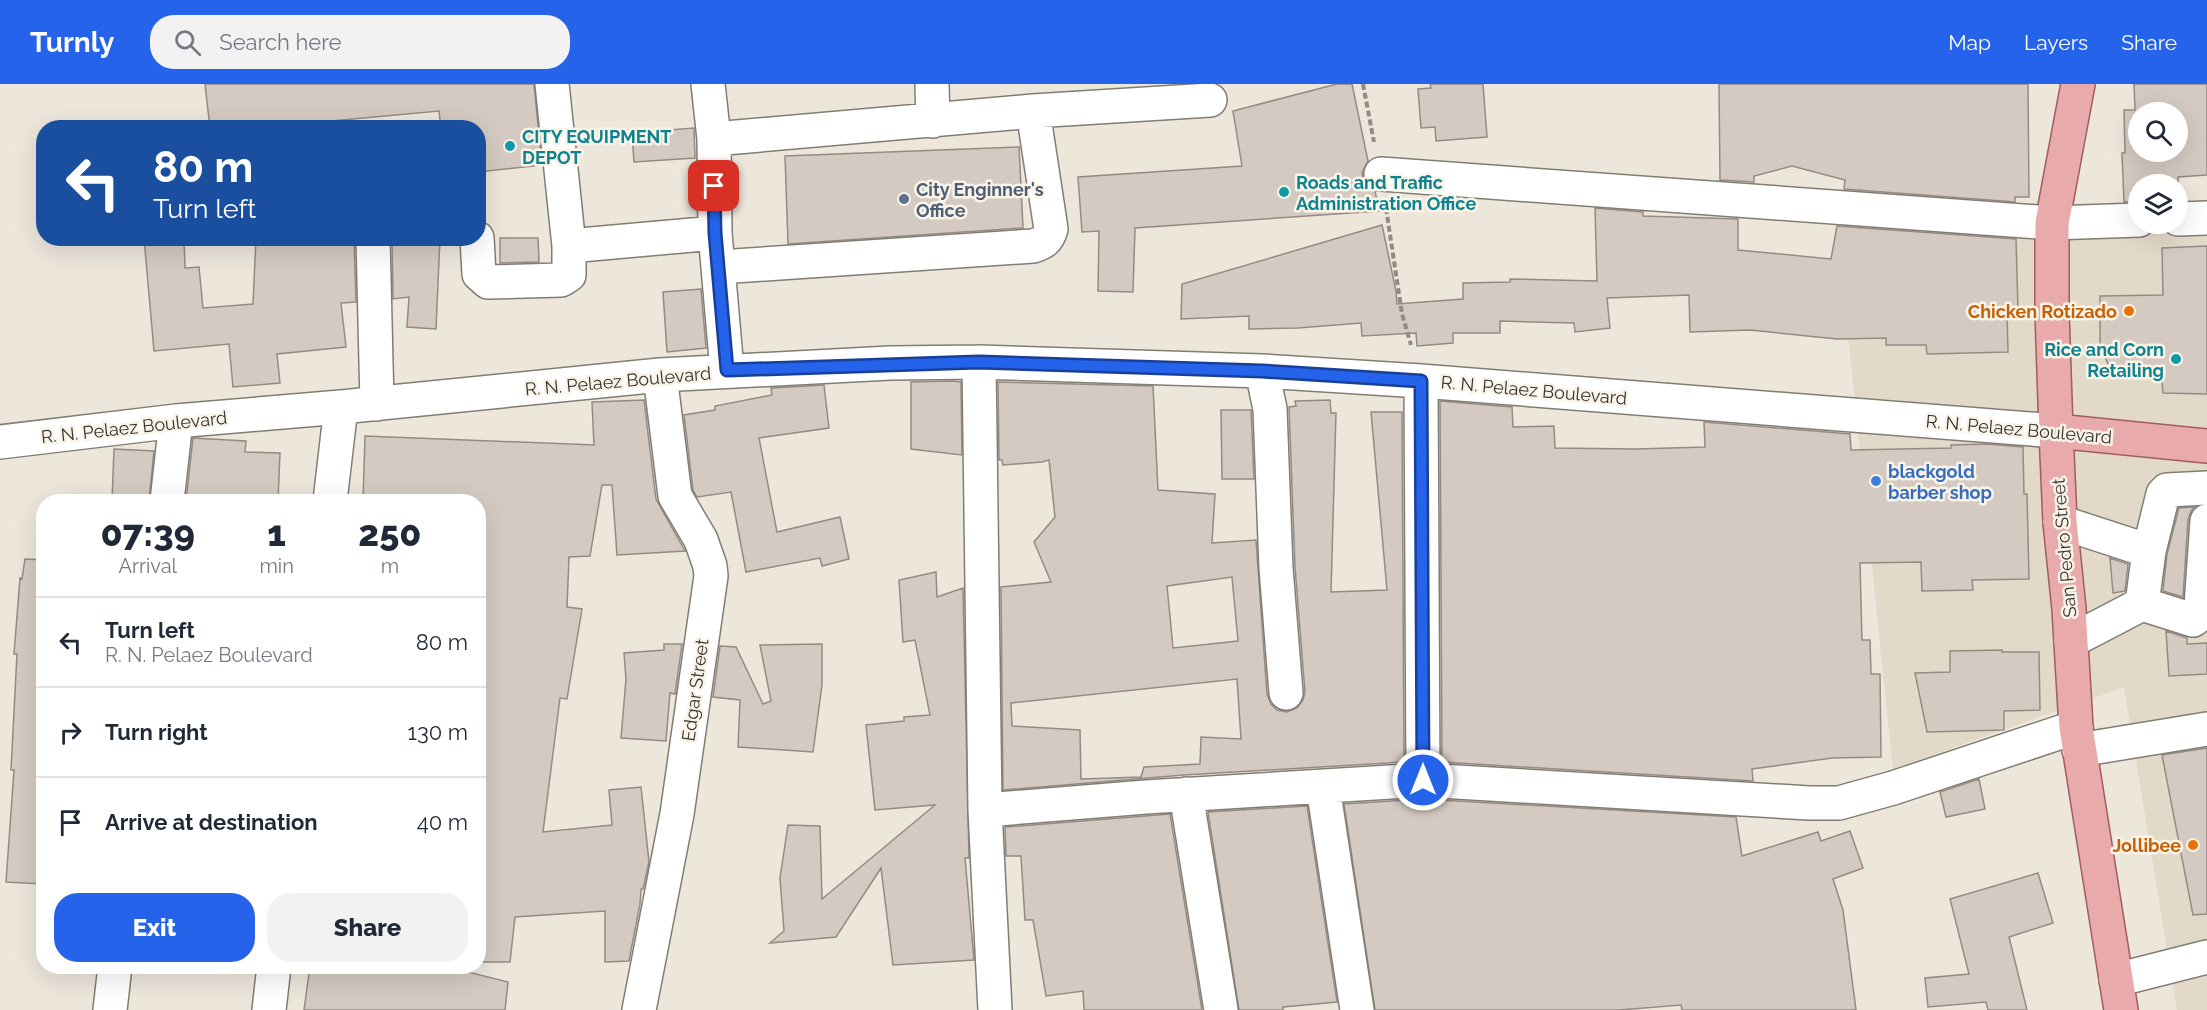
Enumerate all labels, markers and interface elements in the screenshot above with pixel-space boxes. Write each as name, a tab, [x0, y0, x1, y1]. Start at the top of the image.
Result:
search box	[150, 15, 570, 69]
text: Turnly	[30, 26, 114, 59]
icon: search	[171, 26, 204, 59]
text: Search here	[219, 29, 341, 55]
text: Map	[1948, 30, 1991, 55]
text: Layers	[2024, 30, 2088, 55]
text: Share	[2121, 30, 2177, 55]
map controls	[2128, 102, 2188, 234]
button: search	[2128, 102, 2188, 162]
place label: CITY EQUIPMENT DEPOT	[522, 126, 671, 168]
marker: CITY EQUIPMENT DEPOT	[503, 139, 517, 153]
text: 80 m	[153, 143, 253, 192]
icon: left	[54, 144, 132, 222]
pin	[688, 160, 739, 211]
icon: arrive	[697, 169, 730, 202]
place label: Roads and Traffic Administration Office	[1296, 172, 1476, 214]
button: layers	[2128, 174, 2188, 234]
place label: City Enginner's Office	[916, 179, 1044, 221]
marker: Roads and Traffic Administration Office	[1277, 185, 1291, 199]
marker: City Enginner's Office	[897, 192, 911, 206]
text: Turn left	[153, 193, 256, 224]
place label: Chicken Rotizado	[1968, 301, 2117, 322]
marker: Chicken Rotizado	[2122, 304, 2136, 318]
place label: Rice and Corn Retailing	[2044, 339, 2164, 381]
marker: Rice and Corn Retailing	[2169, 352, 2183, 366]
street label: R. N. Pelaez Boulevard	[524, 362, 712, 400]
street label: R. N. Pelaez Boulevard	[1440, 371, 1628, 409]
street label: R. N. Pelaez Boulevard	[40, 407, 228, 447]
street label: R. N. Pelaez Boulevard	[1925, 410, 2113, 448]
place label: blackgold barber shop	[1888, 461, 1992, 503]
marker: blackgold barber shop	[1869, 474, 1883, 488]
street label: San Pedro Street	[2047, 477, 2081, 619]
text: 07:39	[101, 512, 195, 554]
text: 1	[267, 512, 286, 554]
text: 250	[358, 512, 421, 554]
text: Arrival	[118, 554, 177, 578]
text: min	[259, 554, 294, 578]
text: m	[381, 554, 399, 578]
text: Turn left	[105, 617, 195, 643]
icon: left	[54, 626, 87, 659]
text: 80 m	[416, 629, 468, 655]
street label: Edgar Street	[677, 637, 713, 743]
text: R. N. Pelaez Boulevard	[105, 643, 313, 667]
icon: right	[54, 716, 87, 749]
text: Turn right	[105, 719, 208, 745]
text: 130 m	[408, 719, 468, 745]
position arrow	[1391, 748, 1455, 812]
icon: arrive	[54, 806, 87, 839]
text: Arrive at destination	[105, 809, 318, 835]
text: 40 m	[417, 809, 468, 835]
place label: Jollibee	[2112, 835, 2181, 856]
marker: Jollibee	[2186, 838, 2200, 852]
button: Exit	[54, 893, 255, 962]
button: Share	[267, 893, 468, 962]

